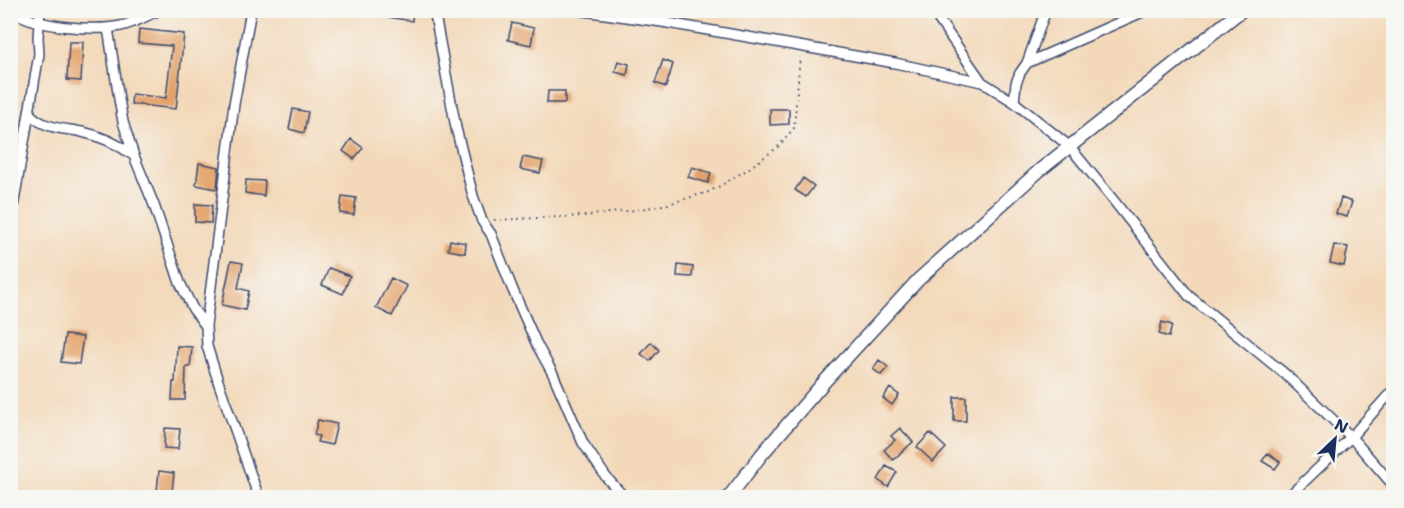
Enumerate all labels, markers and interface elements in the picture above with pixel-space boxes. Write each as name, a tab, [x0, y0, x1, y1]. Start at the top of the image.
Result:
north arrow	[1305, 409, 1365, 469]
text: N	[1331, 414, 1352, 438]

